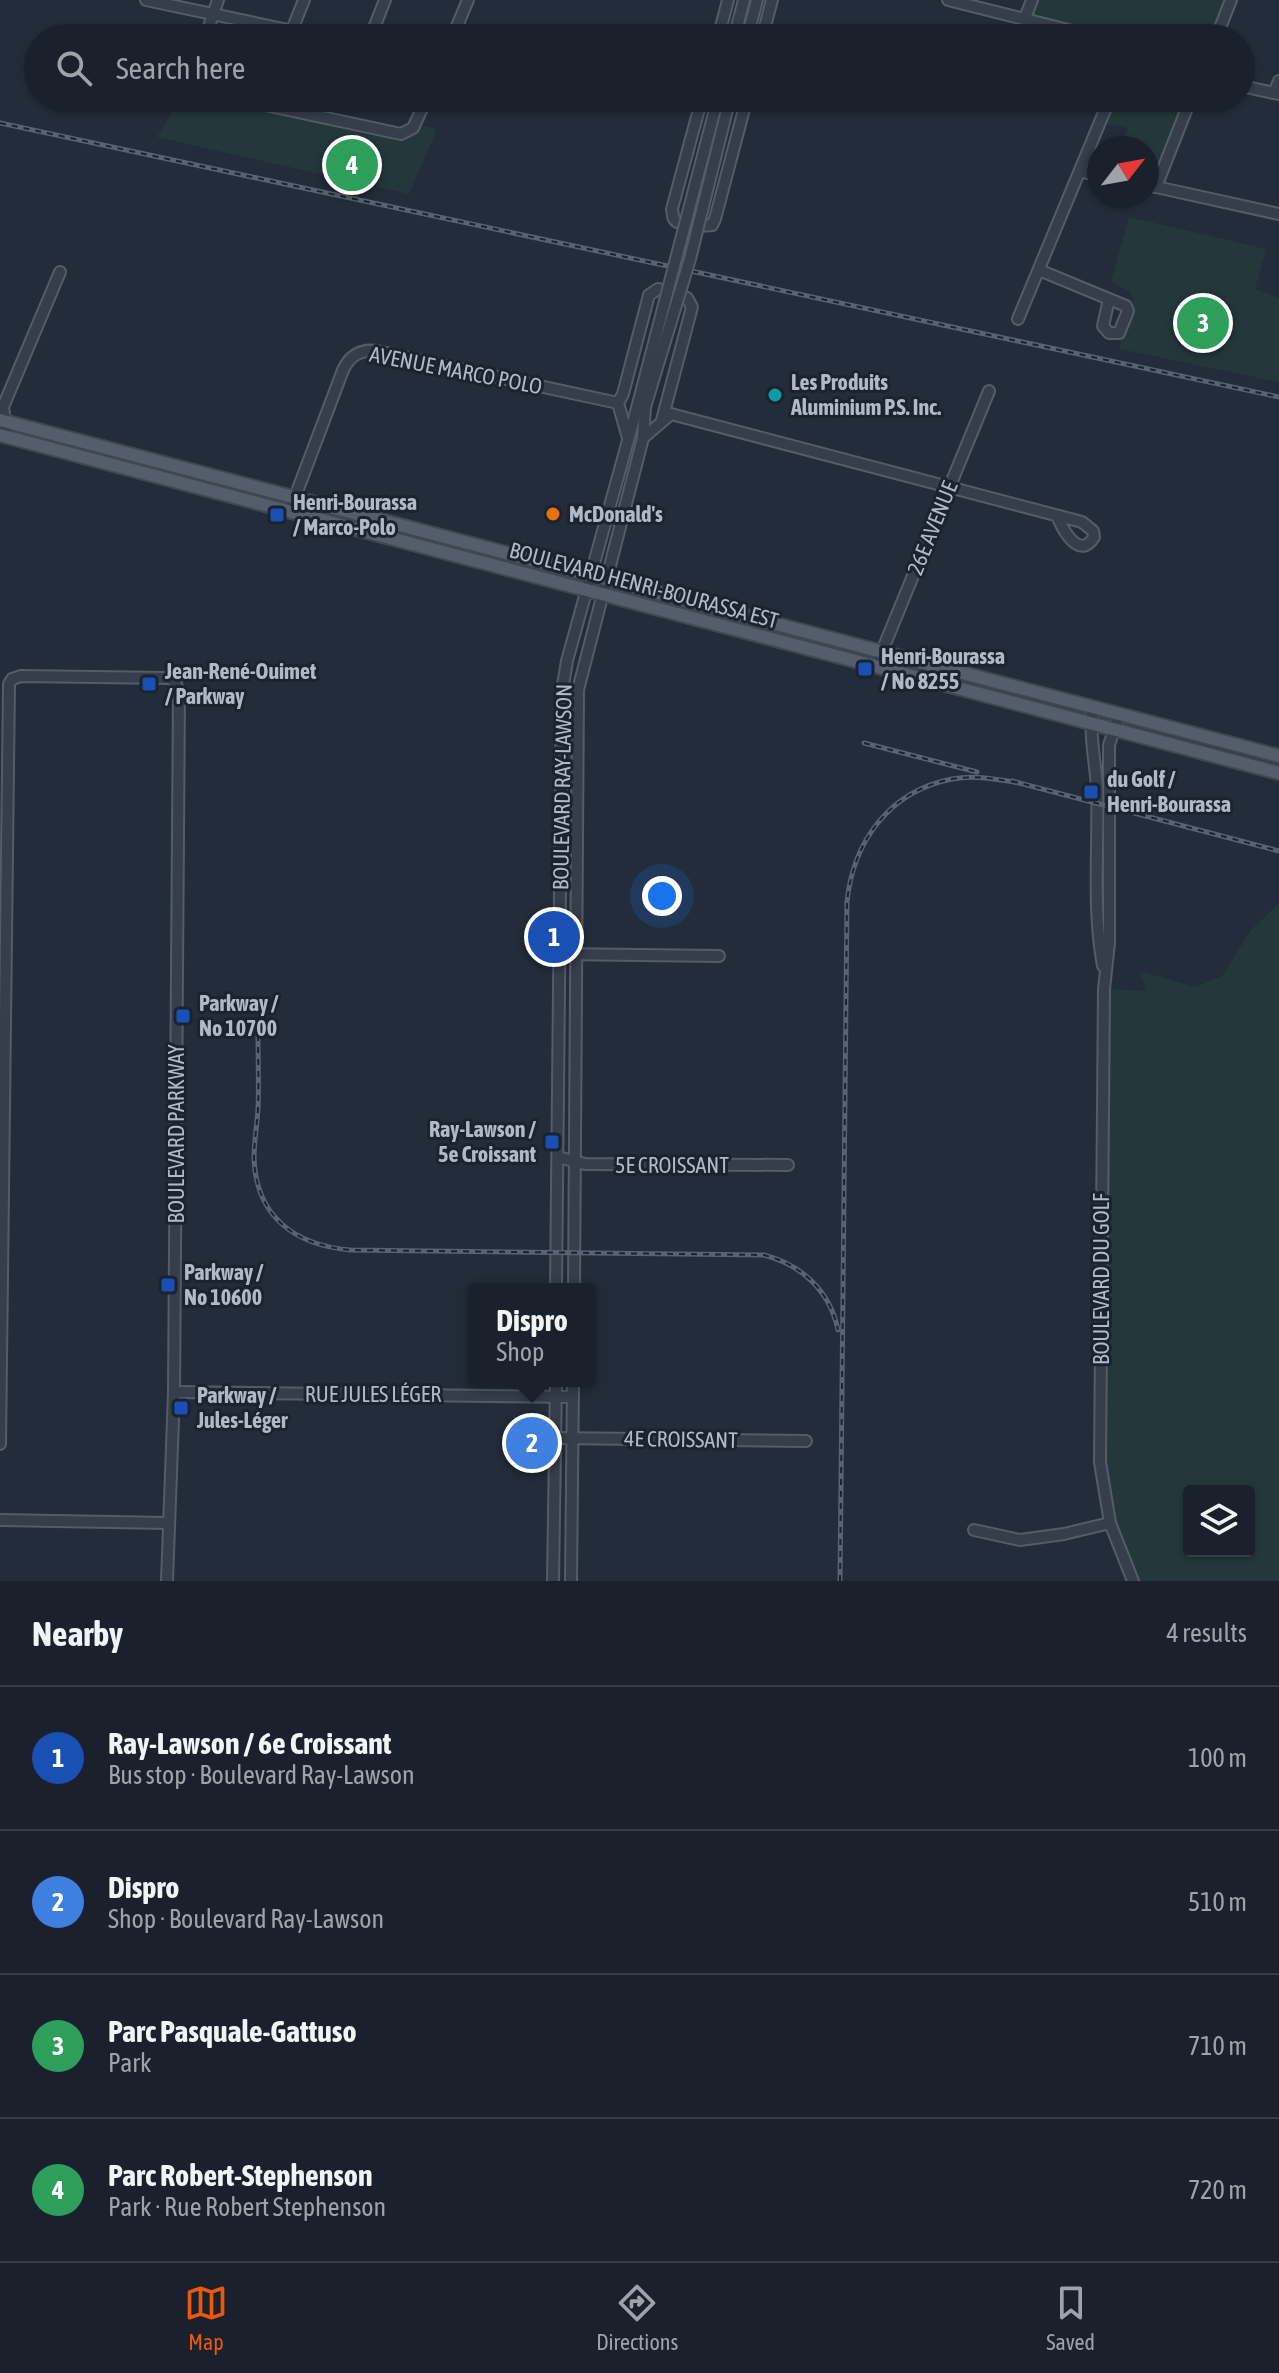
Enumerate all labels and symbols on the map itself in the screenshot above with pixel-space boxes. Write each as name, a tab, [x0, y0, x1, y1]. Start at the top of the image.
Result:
pin: 4	[326, 135, 378, 195]
north arrow	[1087, 136, 1159, 208]
pin: 3	[1177, 293, 1229, 353]
street label: AVENUE MARCO POLO	[368, 341, 544, 399]
place label: Les Produits Aluminium P.S. Inc.	[790, 369, 941, 420]
marker: Les Produits Aluminium P.S. Inc.	[766, 386, 784, 404]
street label: 26E AVENUE	[901, 477, 963, 579]
place label: Henri-Bourassa / Marco-Polo	[293, 489, 417, 540]
place label: McDonald's	[569, 501, 663, 527]
marker: McDonald's	[544, 505, 562, 523]
marker: Henri-Bourassa / Marco-Polo	[268, 506, 286, 524]
street label: BOULEVARD HENRI-BOURASSA EST	[507, 537, 782, 634]
place label: Henri-Bourassa / No 8255	[881, 643, 1005, 694]
place label: Jean-René-Ouimet / Parkway	[164, 658, 317, 709]
marker: Henri-Bourassa / No 8255	[856, 660, 874, 678]
marker: Jean-René-Ouimet / Parkway	[140, 675, 158, 693]
street label: BOULEVARD RAY-LAWSON	[547, 684, 577, 890]
place label: du Golf / Henri-Bourassa	[1107, 766, 1231, 817]
marker: du Golf / Henri-Bourassa	[1082, 783, 1100, 801]
your location	[642, 876, 682, 916]
pin: 1	[528, 907, 580, 967]
place label: Parkway / No 10700	[199, 990, 279, 1041]
marker: Parkway / No 10700	[174, 1007, 192, 1025]
street label: BOULEVARD PARKWAY	[163, 1044, 189, 1224]
place label: Ray-Lawson / 5e Croissant	[429, 1116, 537, 1167]
marker: Ray-Lawson / 5e Croissant	[543, 1133, 561, 1151]
street label: 5E CROISSANT	[615, 1152, 729, 1178]
street label: BOULEVARD DU GOLF	[1088, 1193, 1114, 1365]
place label: Parkway / No 10600	[184, 1259, 264, 1310]
marker: Parkway / No 10600	[159, 1276, 177, 1294]
street label: RUE JULES LÉGER	[305, 1381, 441, 1407]
place label: Parkway / Jules-Léger	[196, 1382, 288, 1433]
marker: Parkway / Jules-Léger	[172, 1399, 190, 1417]
pin: 2	[506, 1413, 558, 1473]
street label: 4E CROISSANT	[624, 1425, 738, 1453]

